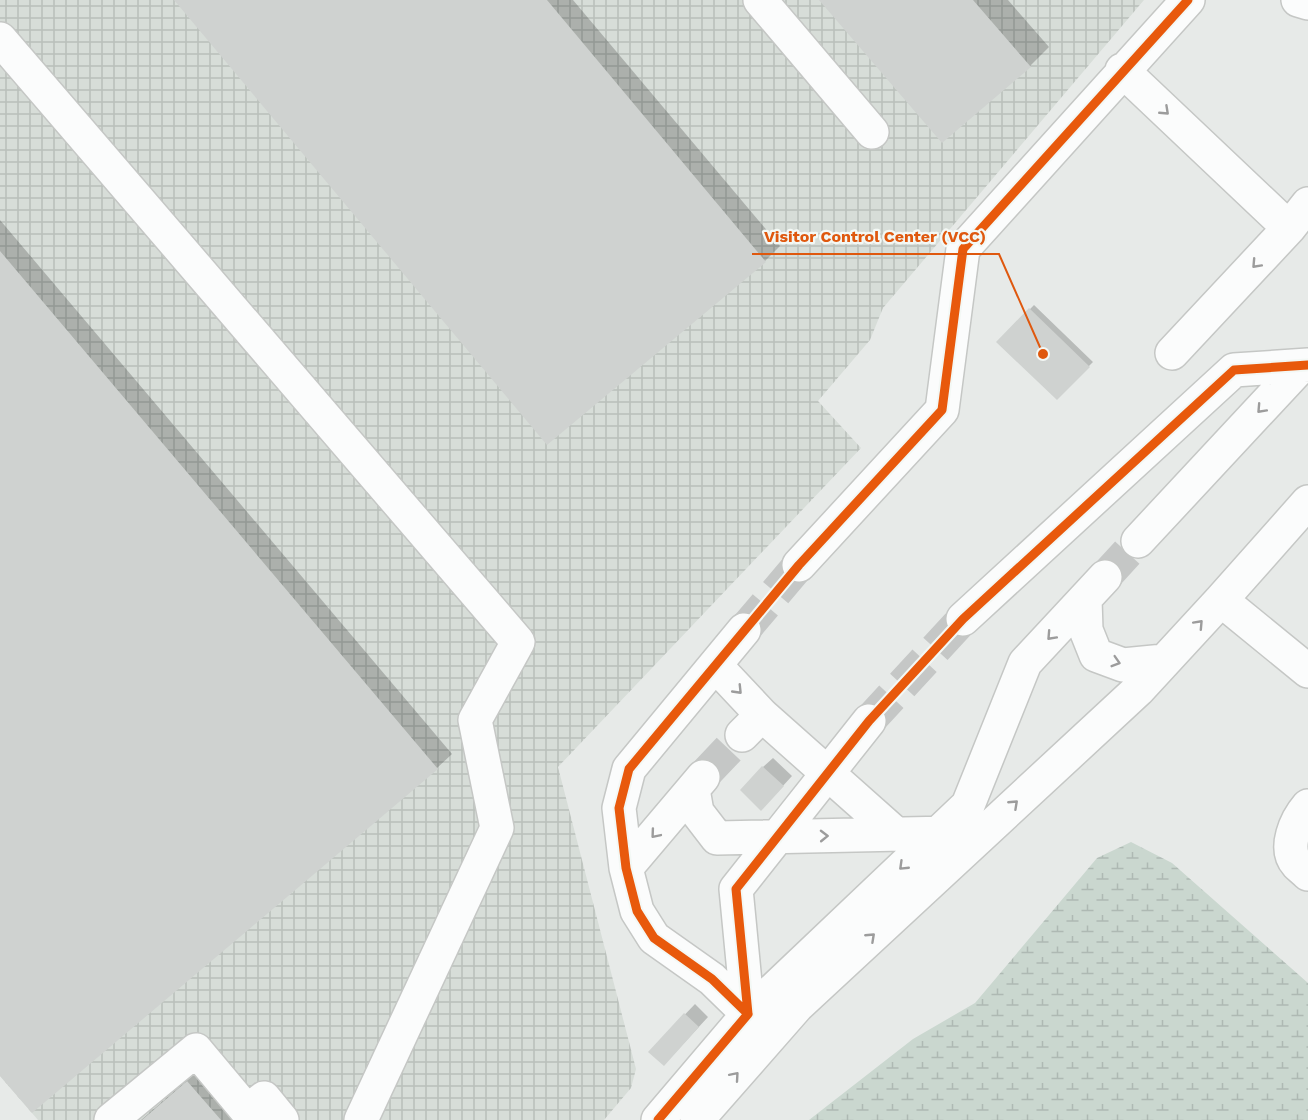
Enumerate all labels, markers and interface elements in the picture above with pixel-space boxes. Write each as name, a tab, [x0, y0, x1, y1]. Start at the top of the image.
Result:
one-way arrow	[1158, 103, 1169, 114]
callout: Visitor Control Center (VCC)	[752, 220, 999, 254]
text: Visitor Control Center (VCC)	[764, 227, 986, 246]
one-way arrow	[1252, 257, 1263, 268]
one-way arrow	[1257, 402, 1268, 412]
one-way arrow	[1192, 620, 1203, 631]
one-way arrow	[1047, 628, 1058, 639]
one-way arrow	[1110, 655, 1121, 667]
one-way arrow	[731, 683, 742, 694]
one-way arrow	[1007, 801, 1018, 812]
one-way arrow	[651, 827, 662, 838]
one-way arrow	[820, 829, 829, 842]
one-way arrow	[900, 858, 911, 869]
one-way arrow	[865, 933, 875, 944]
one-way arrow	[728, 1072, 739, 1083]

